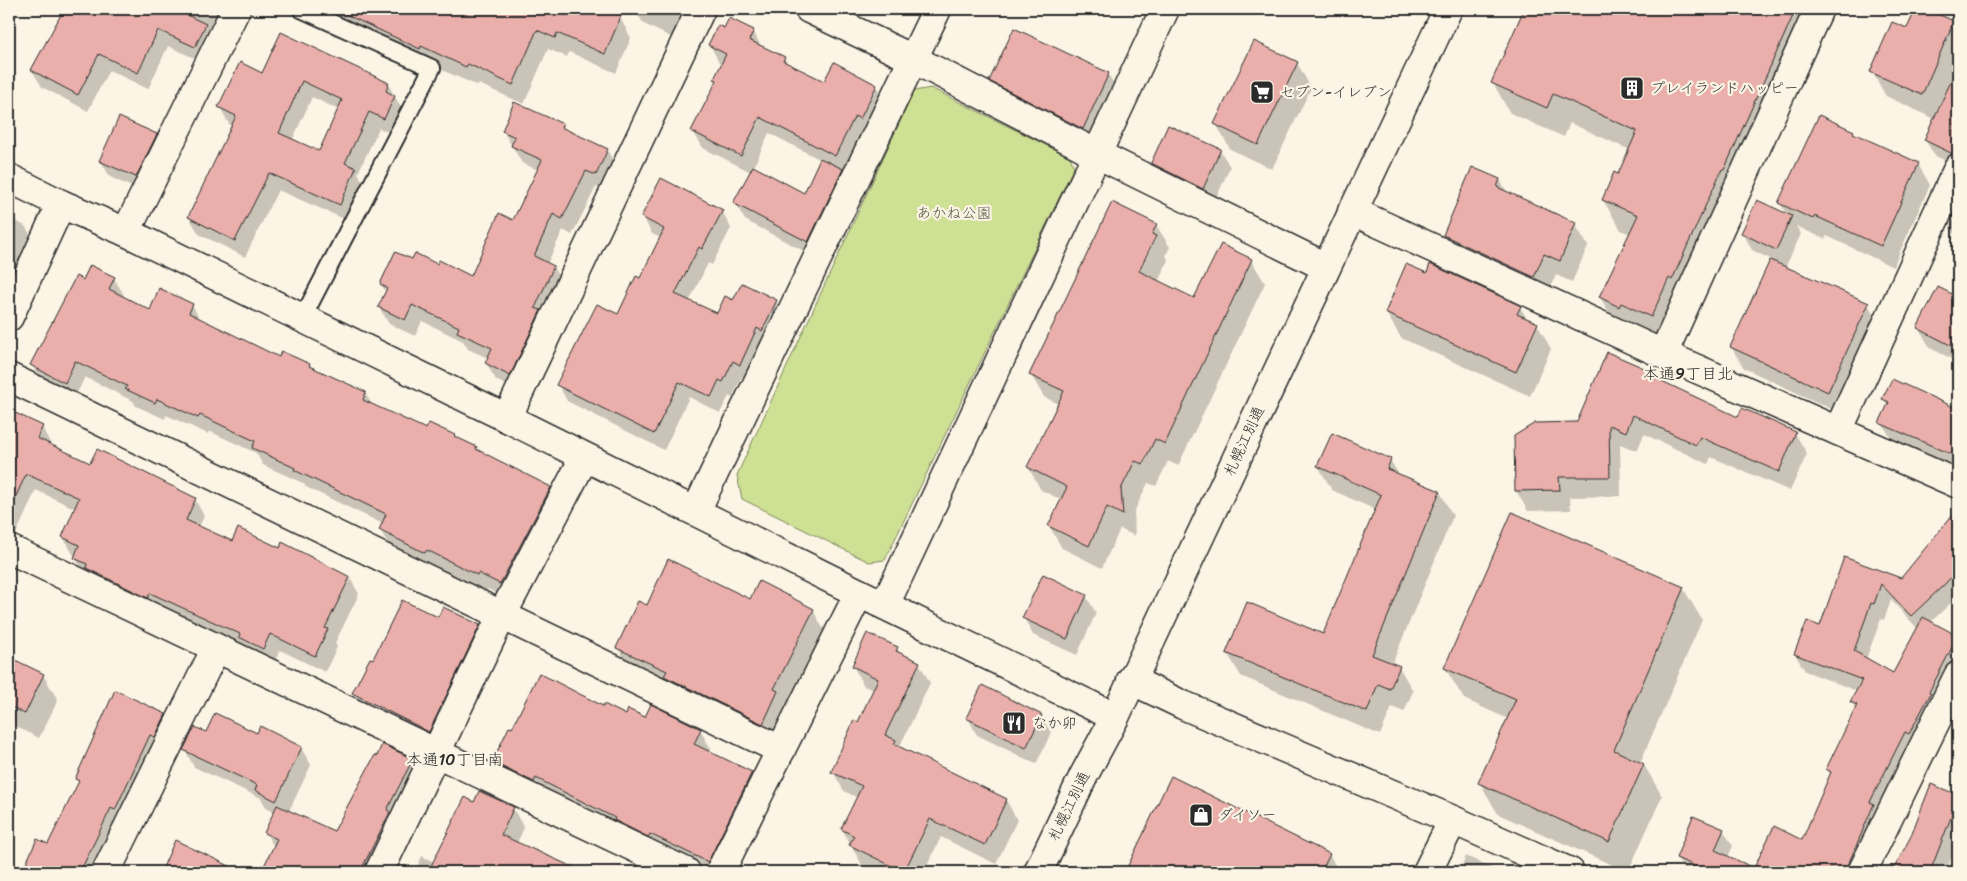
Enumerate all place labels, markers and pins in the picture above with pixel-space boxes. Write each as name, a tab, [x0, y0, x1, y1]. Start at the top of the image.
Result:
building icon: プレイランドハッピー	[1619, 75, 1645, 101]
place label: プレイランドハッピー	[1650, 75, 1799, 101]
supermarket icon: セブン-イレブン	[1249, 79, 1275, 105]
place label: セブン-イレブン	[1280, 79, 1392, 105]
restaurant icon: なか卯	[1001, 710, 1027, 736]
place label: なか卯	[1032, 710, 1077, 736]
shop icon: ダイソー	[1188, 802, 1214, 828]
place label: ダイソー	[1218, 802, 1277, 828]

